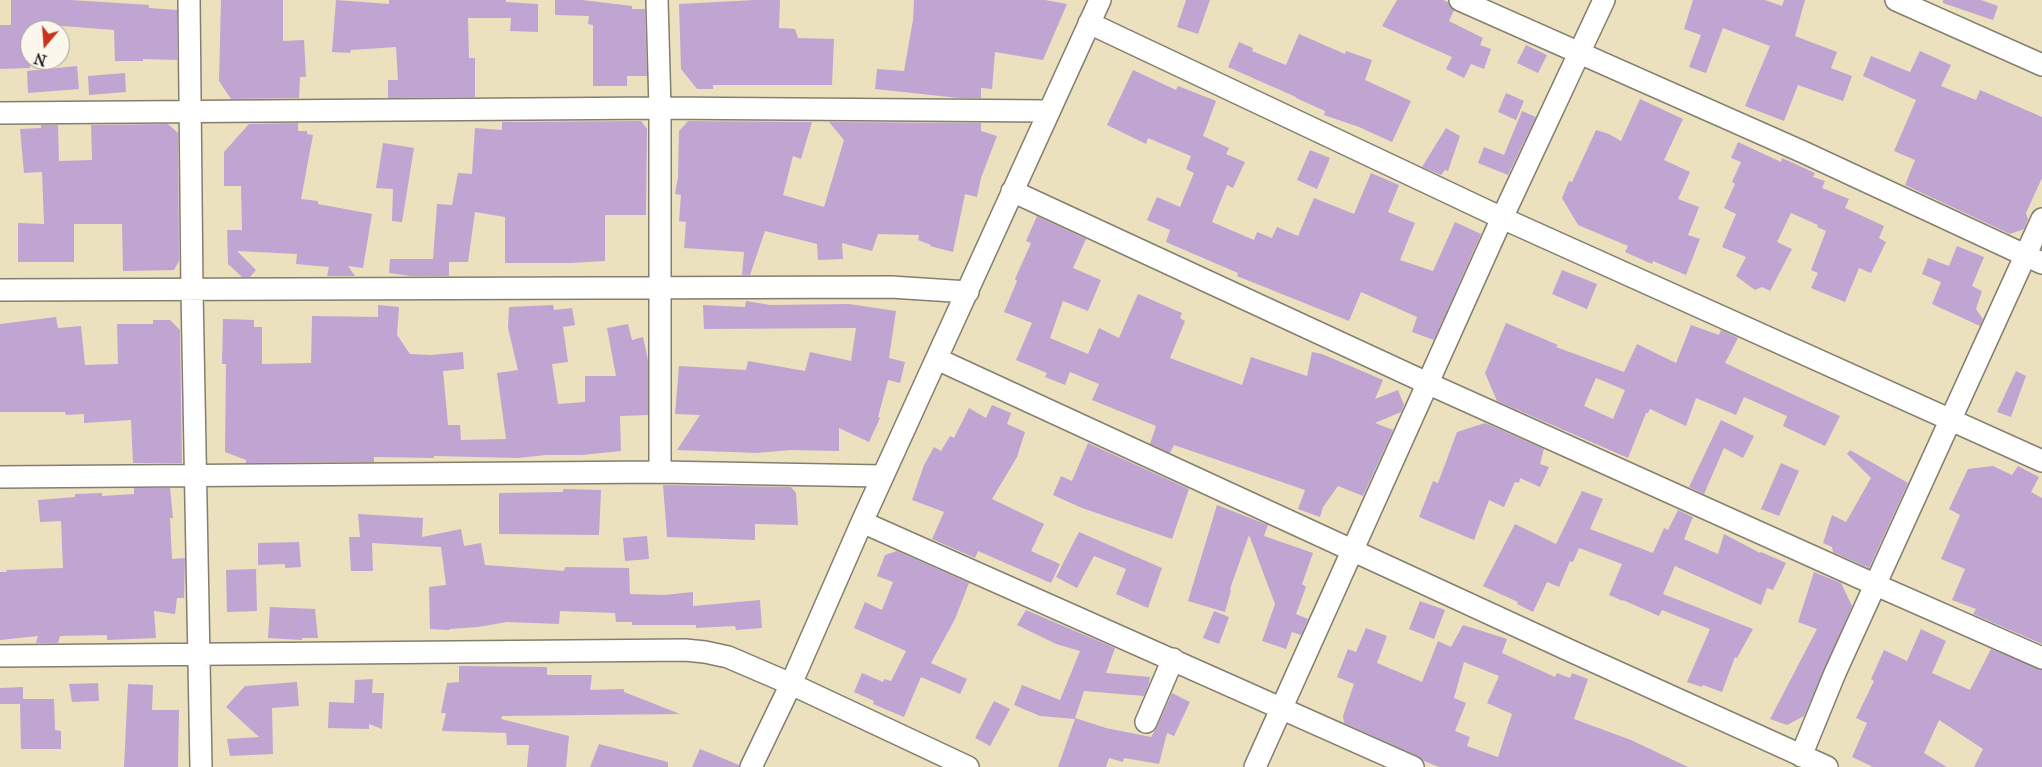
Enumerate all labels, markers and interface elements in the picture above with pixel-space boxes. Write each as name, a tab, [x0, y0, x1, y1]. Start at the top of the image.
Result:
north arrow	[20, 20, 70, 70]
text: N	[32, 49, 49, 69]

